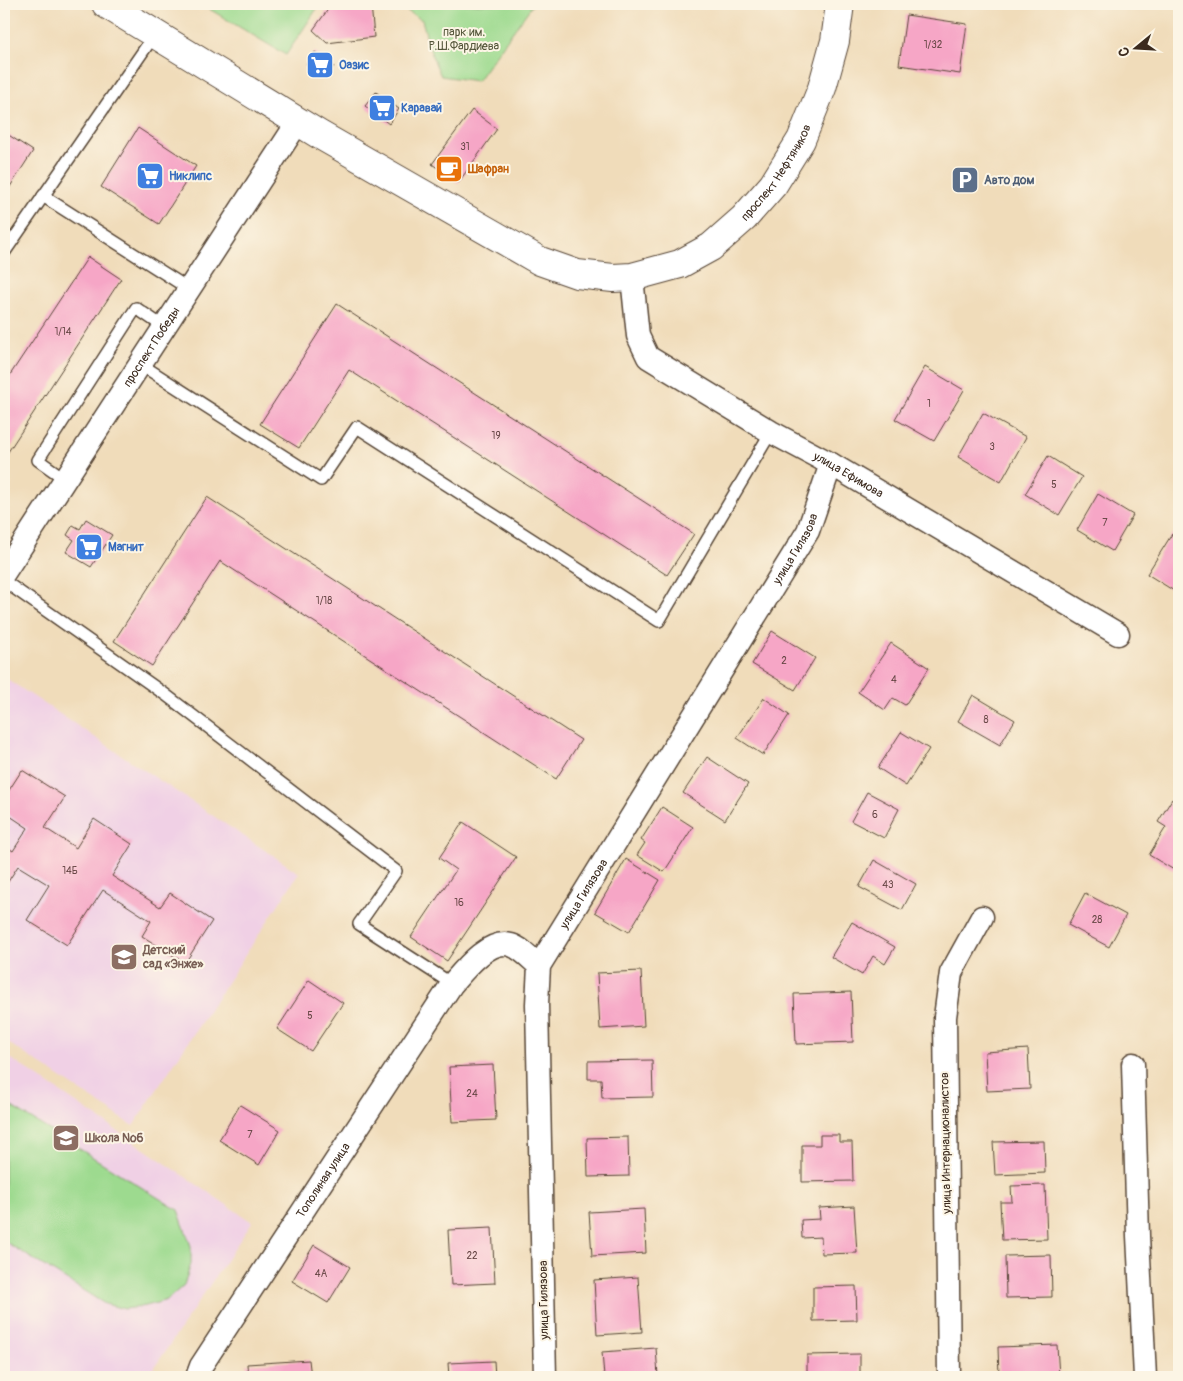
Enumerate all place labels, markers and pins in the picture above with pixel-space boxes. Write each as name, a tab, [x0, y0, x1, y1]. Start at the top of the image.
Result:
supermarket icon: Оазис	[305, 50, 335, 80]
place label: Оазис	[339, 58, 369, 73]
supermarket icon: Каравай	[367, 93, 397, 123]
place label: Каравай	[401, 101, 442, 116]
cafe icon: Шафран	[434, 154, 464, 184]
supermarket icon: Никлипс	[135, 161, 165, 191]
place label: Шафран	[467, 162, 509, 177]
parking icon: Авто дом	[950, 165, 980, 195]
place label: Никлипс	[169, 169, 212, 184]
place label: Авто дом	[984, 173, 1034, 188]
supermarket icon: Магнит	[74, 532, 104, 562]
place label: Магнит	[108, 540, 145, 555]
school or university icon: Детский сад «Энже»	[109, 942, 139, 972]
place label: Детский сад «Энже»	[142, 943, 204, 972]
school or university icon: Школа №6	[51, 1123, 81, 1153]
place label: Школа №6	[84, 1131, 144, 1146]

